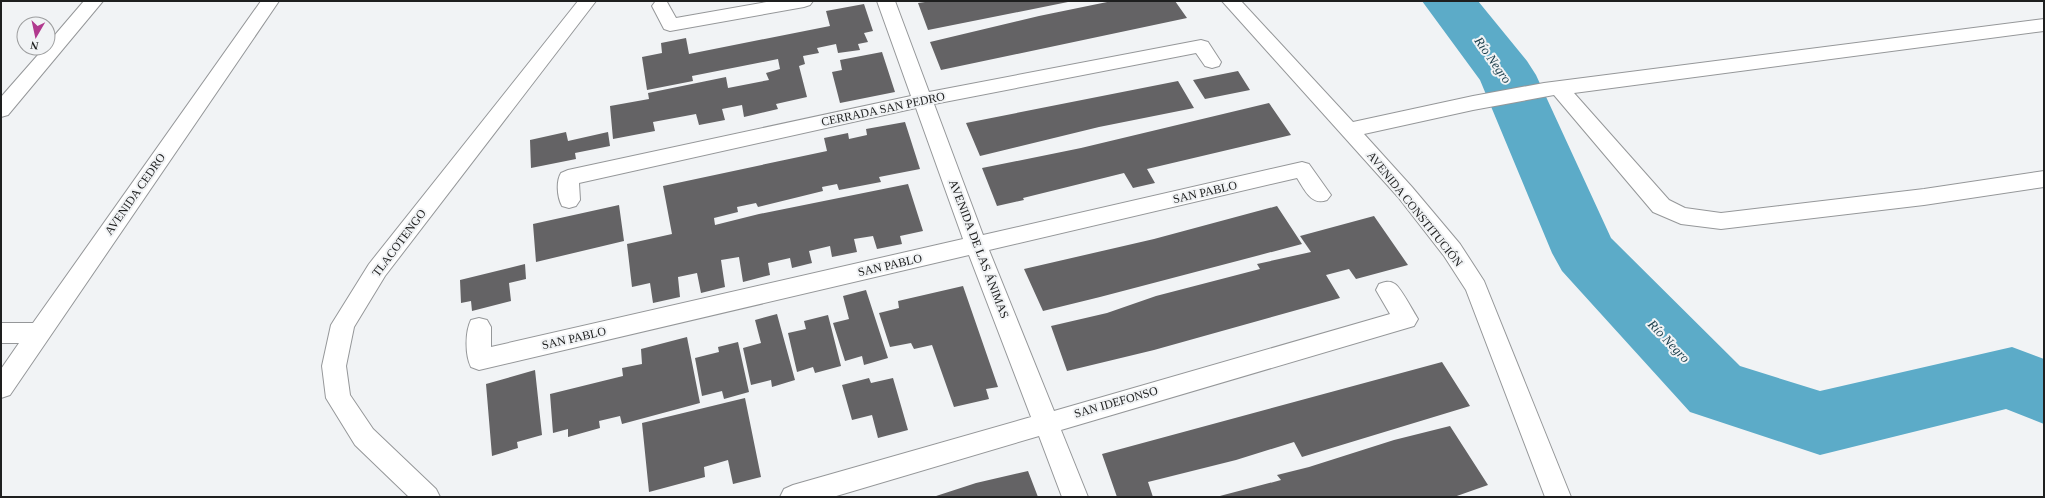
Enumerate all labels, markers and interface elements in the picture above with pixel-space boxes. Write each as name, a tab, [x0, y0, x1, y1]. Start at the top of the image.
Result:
north arrow	[16, 16, 56, 56]
water label: Río Negro	[1471, 33, 1515, 87]
text: N	[30, 39, 39, 52]
street label: CERRADA SAN PEDRO	[820, 89, 946, 129]
street label: AVENIDA CONSTITUCIÓN	[1364, 149, 1466, 270]
street label: AVENIDA CEDRO	[102, 150, 168, 237]
street label: AVENIDA DE LAS ÁNIMAS	[946, 178, 1012, 320]
street label: SAN PABLO	[1172, 178, 1239, 206]
street label: TLACOTENGO	[369, 206, 429, 279]
street label: SAN PABLO	[857, 251, 924, 279]
water label: Río Negro	[1644, 316, 1693, 366]
street label: SAN PABLO	[541, 324, 608, 352]
street label: SAN IDEFONSO	[1073, 383, 1160, 421]

